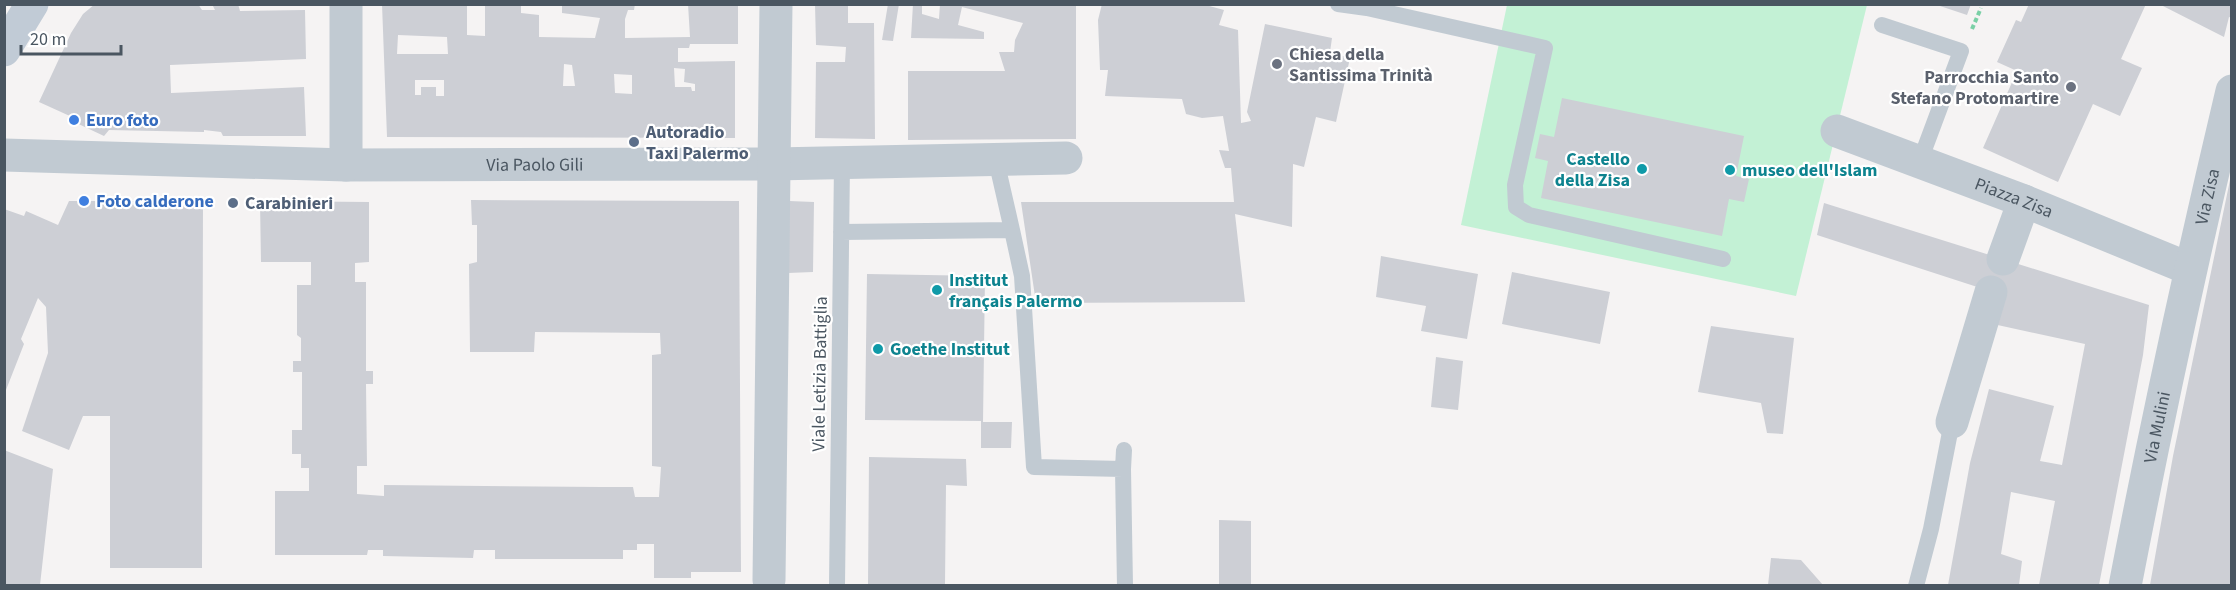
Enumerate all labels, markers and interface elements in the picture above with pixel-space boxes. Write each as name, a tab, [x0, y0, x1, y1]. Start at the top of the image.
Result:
scale bar	[21, 18, 122, 56]
text: 20 m	[30, 27, 66, 52]
place label: Chiesa della Santissima Trinità	[1289, 42, 1433, 88]
marker: Chiesa della Santissima Trinità	[1270, 57, 1284, 71]
place label: Parrocchia Santo Stefano Protomartire	[1891, 65, 2059, 111]
marker: Parrocchia Santo Stefano Protomartire	[2064, 80, 2078, 94]
place label: Euro foto	[86, 108, 159, 133]
marker: Euro foto	[67, 113, 81, 127]
place label: Autoradio Taxi Palermo	[645, 120, 749, 166]
marker: Autoradio Taxi Palermo	[627, 135, 641, 149]
place label: Castello della Zisa	[1555, 147, 1630, 193]
street label: Via Paolo Gili	[486, 152, 583, 177]
place label: museo dell'Islam	[1742, 158, 1877, 183]
marker: Castello della Zisa	[1635, 162, 1649, 176]
marker: museo dell'Islam	[1723, 163, 1737, 177]
street label: Via Zisa	[2189, 166, 2226, 227]
street label: Piazza Zisa	[1971, 171, 2057, 224]
place label: Foto calderone	[96, 189, 214, 214]
place label: Carabinieri	[245, 191, 333, 216]
marker: Foto calderone	[77, 194, 91, 208]
marker: Carabinieri	[226, 196, 240, 210]
place label: Institut français Palermo	[949, 268, 1083, 314]
marker: Institut français Palermo	[930, 283, 944, 297]
street label: Viale Letizia Battiglia	[806, 296, 834, 452]
place label: Goethe Institut	[890, 337, 1010, 362]
marker: Goethe Institut	[871, 342, 885, 356]
street label: Via Mulini	[2137, 389, 2177, 465]

